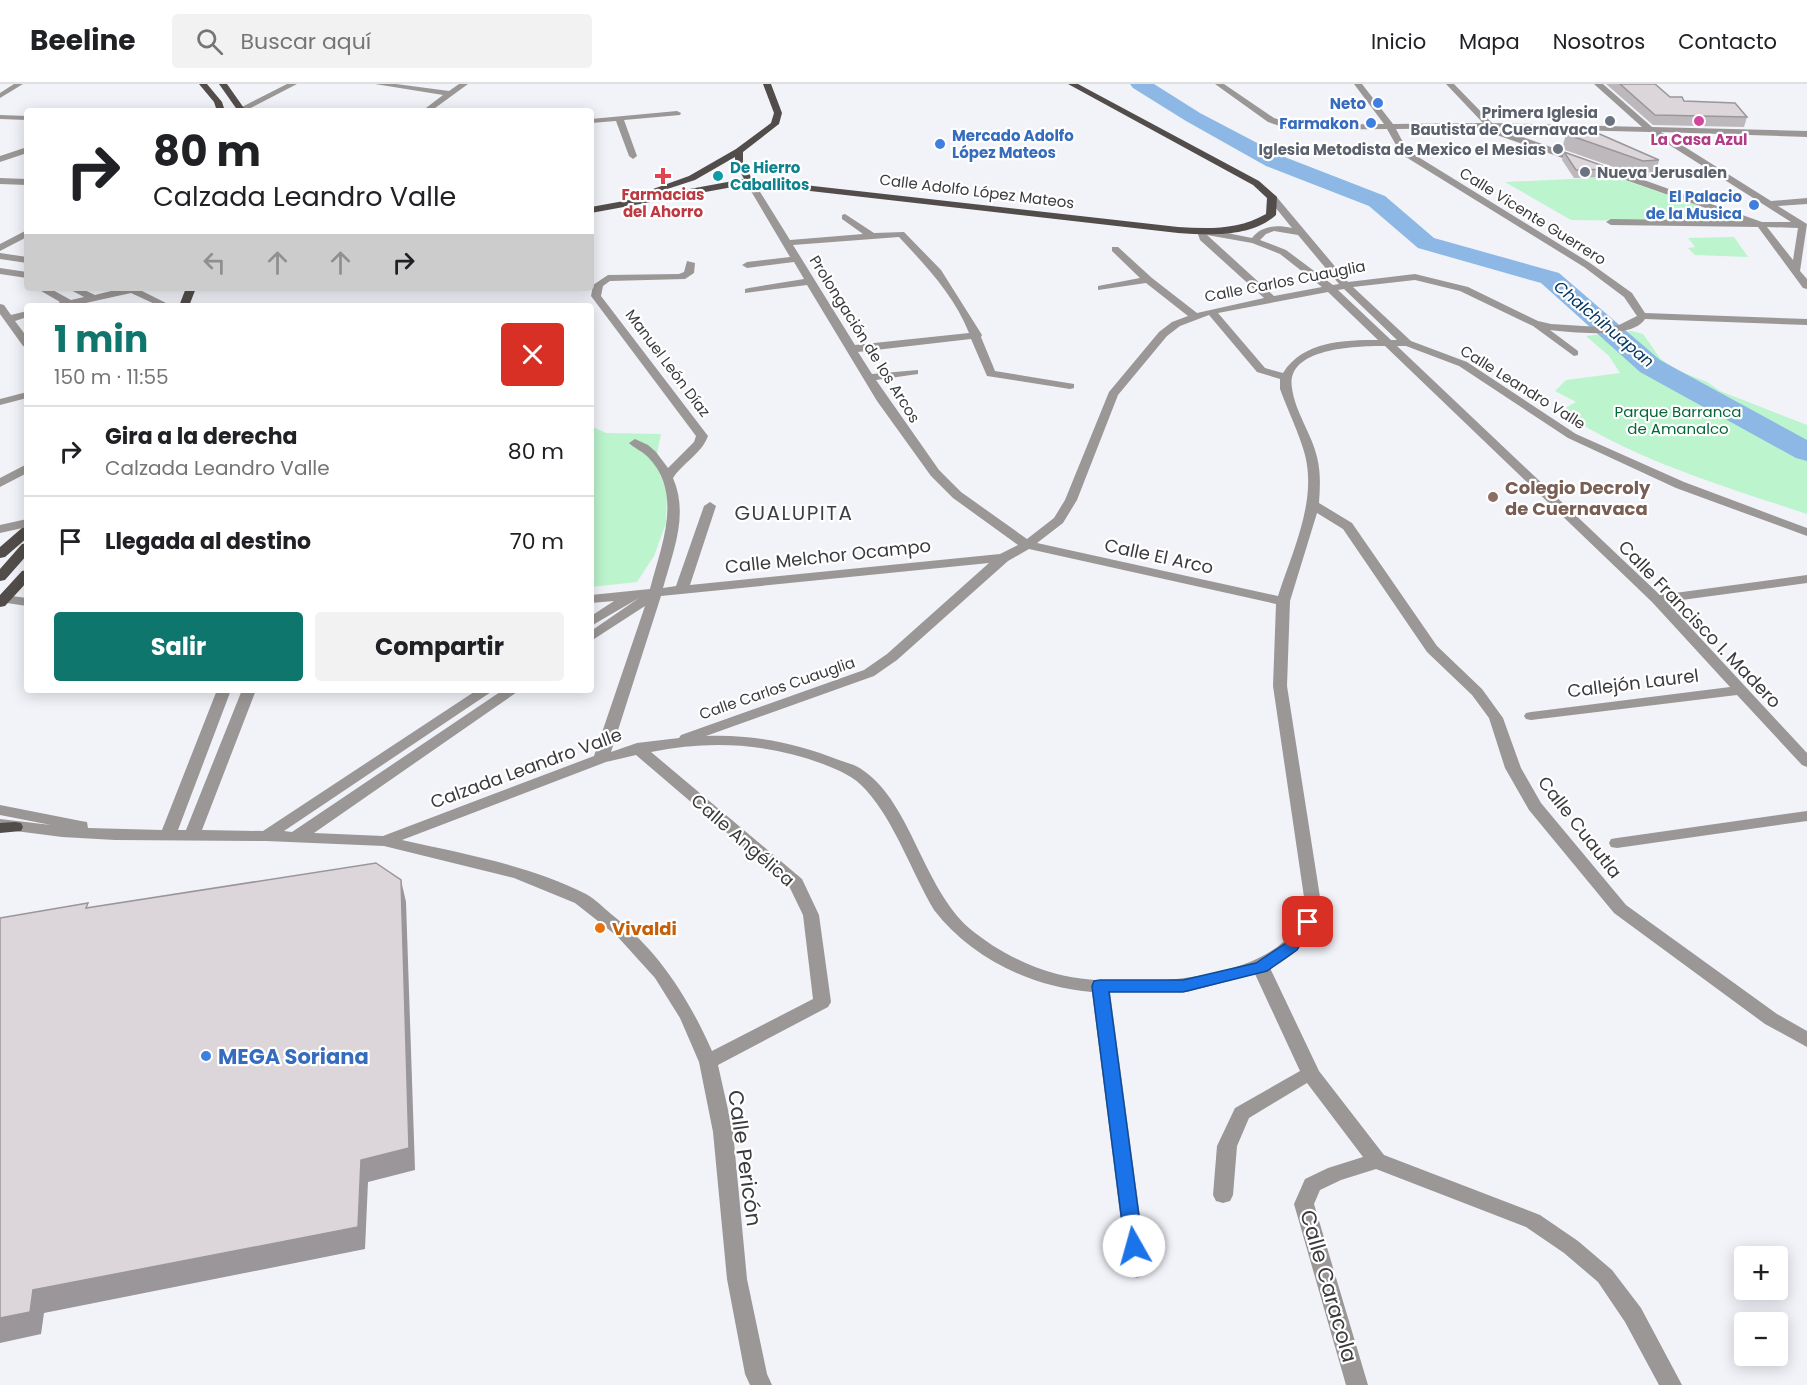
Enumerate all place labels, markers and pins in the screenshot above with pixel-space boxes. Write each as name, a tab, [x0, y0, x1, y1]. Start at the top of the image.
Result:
place label: Neto	[1330, 93, 1366, 114]
marker: Neto	[1371, 96, 1385, 110]
place label: Primera Iglesia Bautista de Cuernavaca	[1411, 102, 1598, 140]
place label: Farmakon	[1279, 113, 1359, 134]
marker: Primera Iglesia Bautista de Cuernavaca	[1603, 114, 1617, 128]
marker: La Casa Azul	[1692, 114, 1706, 128]
marker: Farmakon	[1364, 116, 1378, 130]
place label: Mercado Adolfo López Mateos	[952, 125, 1074, 163]
place label: La Casa Azul	[1651, 129, 1747, 150]
marker: Mercado Adolfo López Mateos	[933, 137, 947, 151]
place label: Iglesia Metodista de Mexico el Mesias	[1259, 139, 1546, 160]
marker: Iglesia Metodista de Mexico el Mesias	[1551, 142, 1565, 156]
place label: De Hierro Caballitos	[730, 157, 809, 195]
place label: Nueva Jerusalen	[1597, 162, 1727, 183]
marker: Nueva Jerusalen	[1578, 165, 1592, 179]
marker: Farmacias del Ahorro	[656, 169, 670, 183]
marker: De Hierro Caballitos	[711, 169, 725, 183]
place label: Farmacias del Ahorro	[622, 184, 704, 222]
place label: El Palacio de la Musica	[1646, 186, 1742, 224]
marker: El Palacio de la Musica	[1747, 198, 1761, 212]
place label: Colegio Decroly de Cuernavaca	[1505, 475, 1651, 521]
marker: Colegio Decroly de Cuernavaca	[1486, 490, 1500, 504]
pin	[1282, 896, 1333, 947]
place label: Vivaldi	[612, 916, 677, 941]
marker: Vivaldi	[593, 921, 607, 935]
place label: MEGA Soriana	[218, 1042, 369, 1071]
marker: MEGA Soriana	[199, 1049, 213, 1063]

